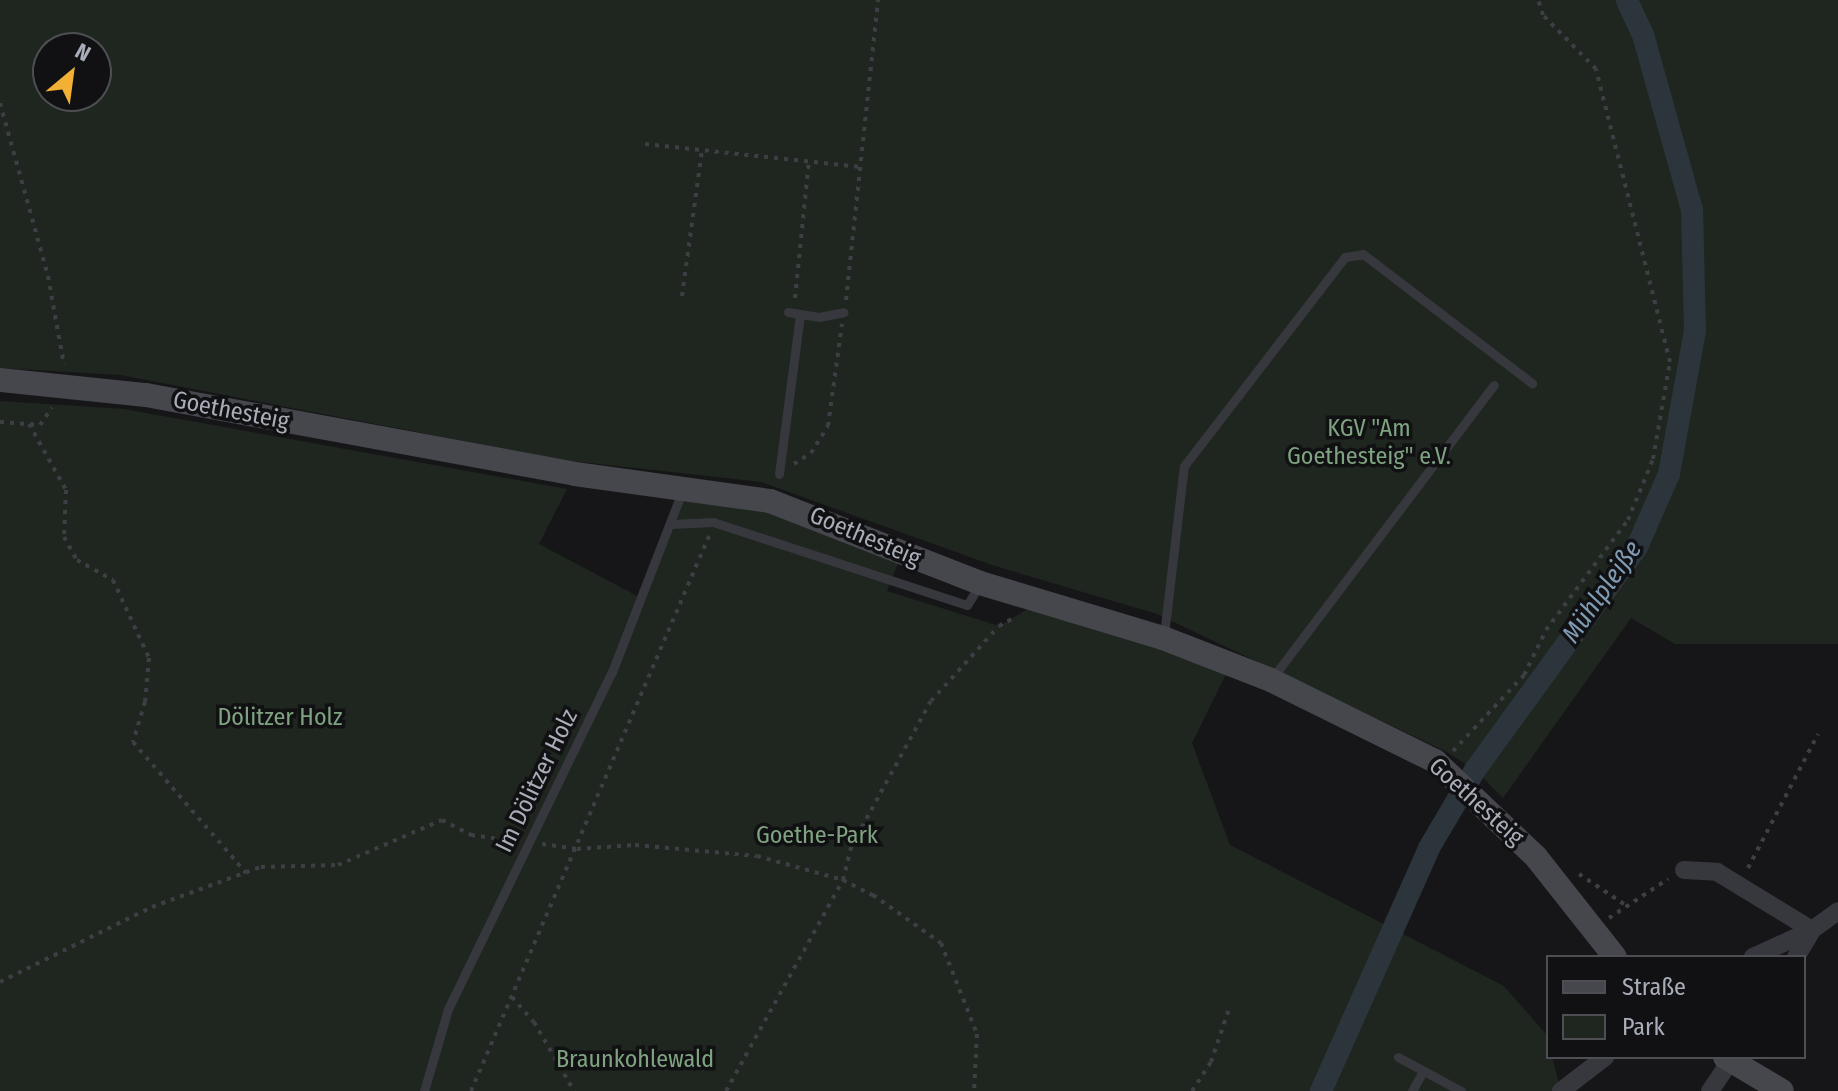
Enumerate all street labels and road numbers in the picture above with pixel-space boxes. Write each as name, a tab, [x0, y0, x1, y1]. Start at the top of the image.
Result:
street label: Goethesteig	[171, 386, 291, 436]
street label: Goethesteig	[805, 501, 925, 573]
street label: Im Dölitzer Holz	[490, 705, 584, 857]
street label: Goethesteig	[1423, 752, 1529, 852]

